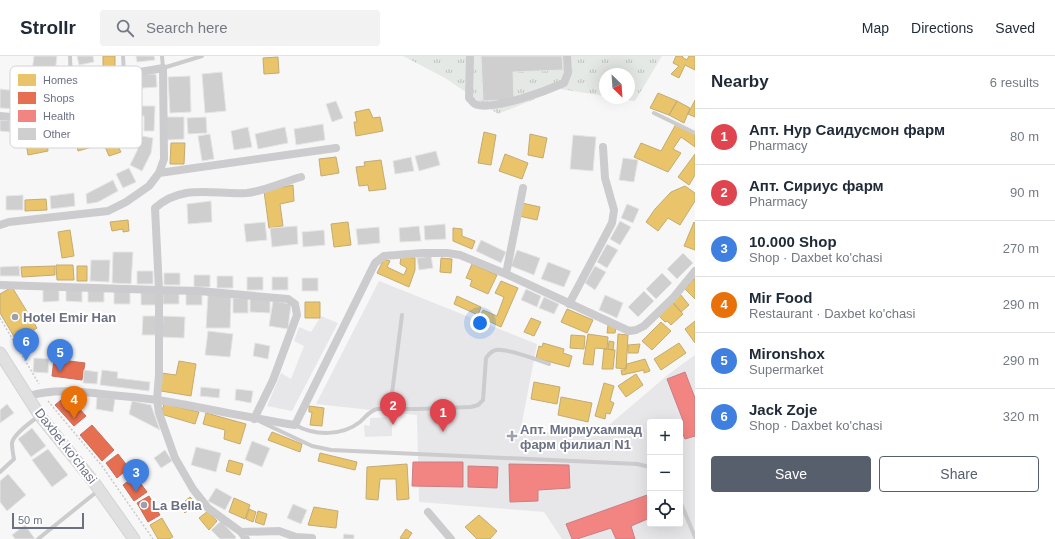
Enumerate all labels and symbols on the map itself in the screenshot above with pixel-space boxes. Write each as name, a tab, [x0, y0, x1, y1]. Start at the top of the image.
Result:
legend	[10, 66, 142, 148]
north arrow	[599, 68, 635, 104]
text: Homes	[43, 74, 78, 86]
text: Shops	[43, 92, 75, 104]
text: Health	[43, 110, 75, 122]
text: Other	[43, 128, 71, 140]
place label: Hotel Emir Han	[23, 310, 116, 325]
marker: Hotel Emir Han	[10, 312, 20, 322]
your location	[470, 313, 490, 333]
pin: 6	[13, 328, 39, 361]
pin: 5	[47, 339, 73, 372]
pin: 4	[61, 386, 87, 419]
pin: 2	[380, 392, 406, 425]
pin: 1	[430, 399, 456, 432]
street label: Daxbet ko'chasi	[32, 405, 100, 487]
place label: Апт. Мирмухаммад фарм филиал N1	[520, 422, 643, 452]
marker: Апт. Мирмухаммад фарм филиал N1	[507, 431, 517, 441]
pin: 3	[123, 459, 149, 492]
place label: La Bella	[152, 498, 203, 513]
marker: La Bella	[139, 500, 149, 510]
scale bar	[12, 511, 84, 530]

